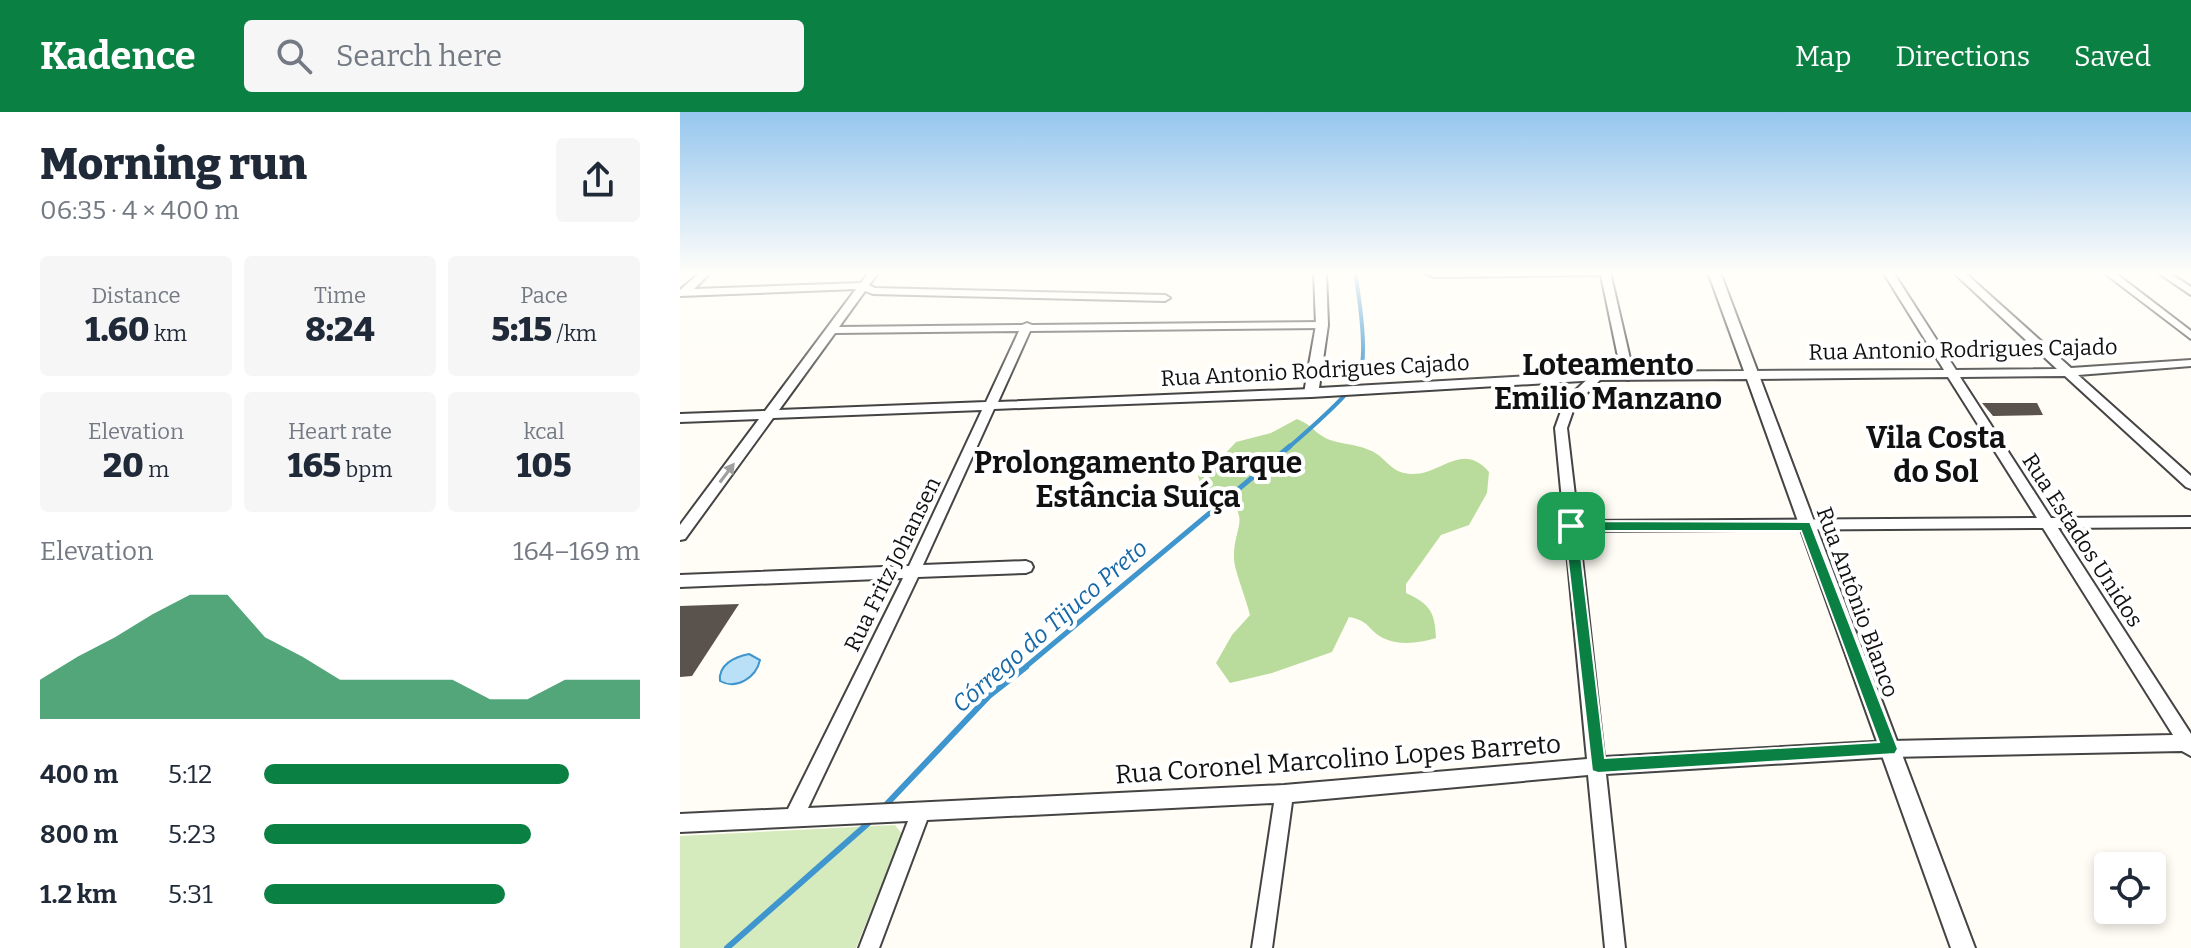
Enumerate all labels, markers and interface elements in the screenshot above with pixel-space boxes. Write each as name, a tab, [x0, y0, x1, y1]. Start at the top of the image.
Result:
search box	[244, 20, 804, 92]
text: Kadence	[40, 33, 196, 79]
icon: search	[272, 34, 316, 78]
text: Search here	[336, 38, 502, 74]
text: Map	[1795, 40, 1851, 73]
text: Directions	[1895, 40, 2030, 73]
text: Saved	[2074, 40, 2151, 73]
text: Morning run	[40, 138, 307, 191]
button: share	[556, 138, 640, 222]
text: 06:35 · 4 × 400 m	[40, 195, 239, 226]
text: Distance	[91, 282, 181, 309]
text: Time	[314, 282, 366, 309]
text: Pace	[520, 282, 568, 309]
text: 1.60	[85, 309, 149, 350]
text: 8:24	[305, 309, 375, 350]
text: 5:15	[491, 309, 552, 350]
text: km	[149, 320, 187, 347]
text: /km	[552, 320, 597, 347]
street label: Rua Antonio Rodrigues Cajado	[1808, 333, 2118, 366]
district label: Loteamento Emilio Manzano	[1494, 347, 1722, 417]
street label: Rua Antonio Rodrigues Cajado	[1160, 349, 1470, 392]
text: Elevation	[88, 418, 184, 445]
text: Heart rate	[288, 418, 392, 445]
text: kcal	[524, 418, 564, 445]
district label: Vila Costa do Sol	[1866, 420, 2006, 490]
text: 20	[103, 445, 144, 486]
text: 165	[288, 445, 341, 486]
text: 105	[516, 445, 572, 486]
district label: Prolongamento Parque Estância Suíça	[974, 445, 1302, 515]
street label: Rua Estados Unidos	[2016, 448, 2149, 632]
text: m	[144, 456, 169, 483]
text: bpm	[341, 456, 392, 483]
one-way arrow	[718, 462, 734, 483]
street label: Rua Fritz Johansen	[838, 472, 946, 656]
pin	[1537, 492, 1605, 560]
street label: Rua Antônio Blanco	[1811, 503, 1905, 701]
icon: arrive	[1549, 504, 1593, 548]
water label: Córrego do Tijuco Preto	[947, 534, 1153, 718]
text: Elevation	[40, 536, 153, 567]
text: 164–169 m	[513, 536, 640, 567]
street label: Rua Coronel Marcolino Lopes Barreto	[1114, 728, 1562, 791]
text: 400 m	[40, 759, 118, 790]
text: 5:12	[168, 759, 212, 790]
text: 800 m	[40, 819, 118, 850]
text: 5:23	[168, 819, 216, 850]
map controls	[2094, 852, 2166, 924]
button: locate	[2094, 852, 2166, 924]
text: 1.2 km	[40, 879, 117, 910]
text: 5:31	[168, 879, 213, 910]

